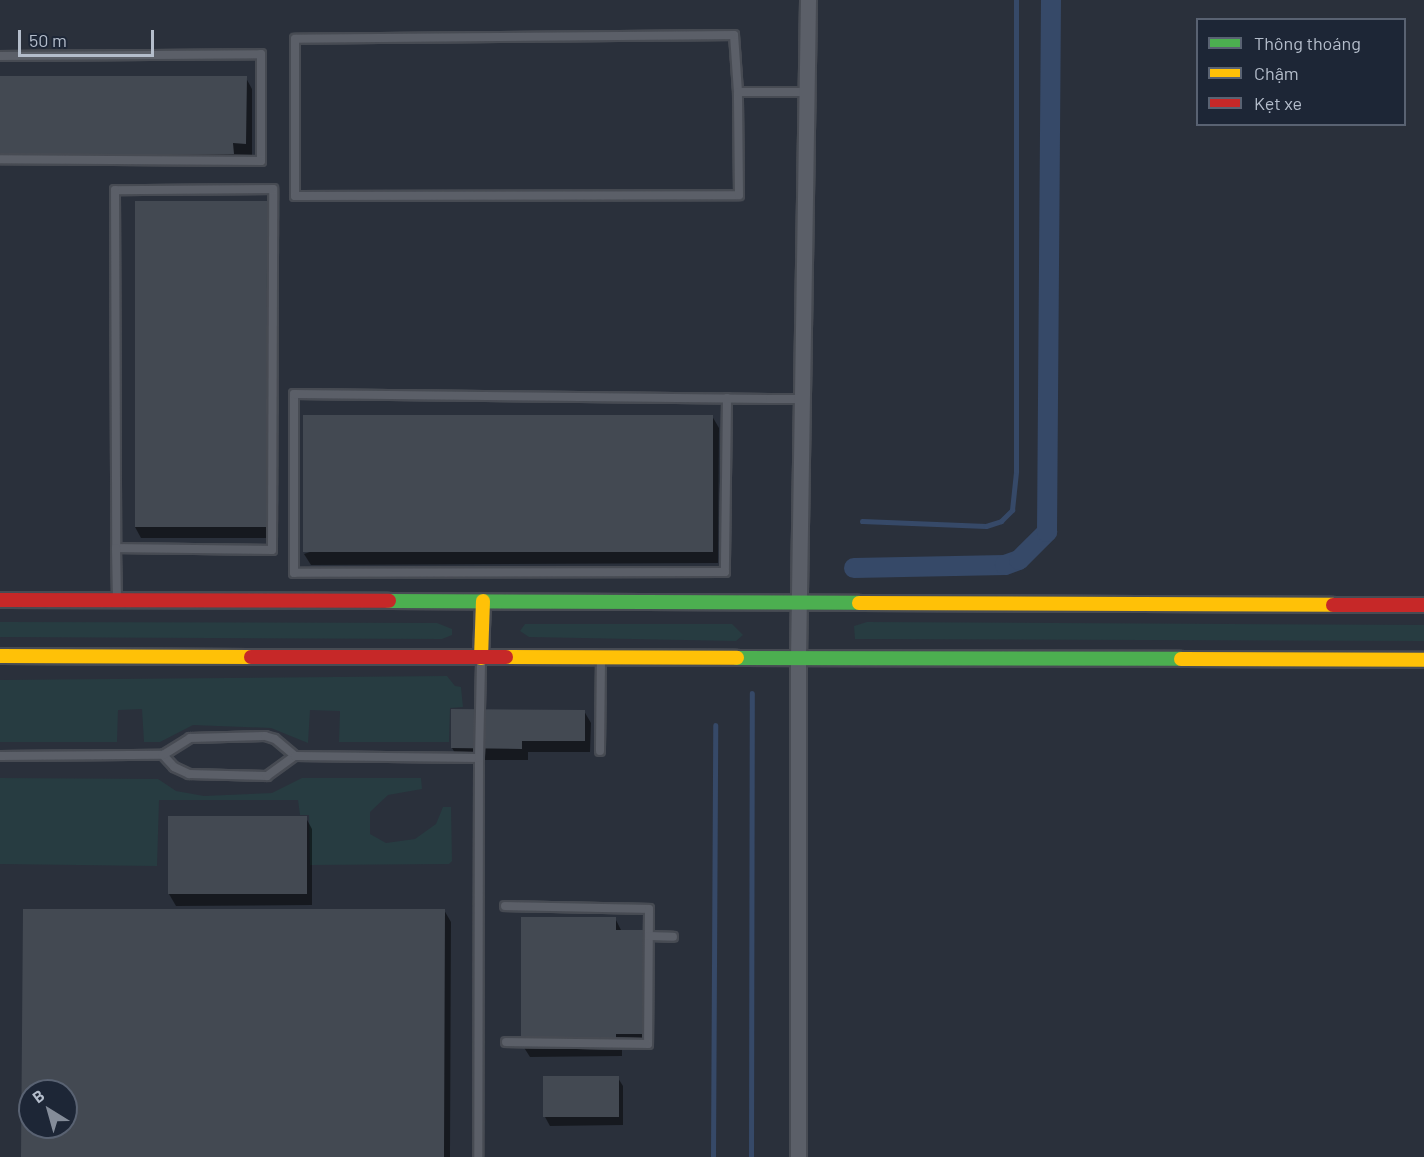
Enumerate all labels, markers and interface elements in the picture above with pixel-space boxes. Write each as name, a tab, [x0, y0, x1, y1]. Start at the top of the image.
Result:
scale bar	[21, 18, 158, 56]
legend	[1196, 18, 1406, 126]
text: 50 m	[29, 29, 67, 51]
text: Thông thoáng	[1254, 32, 1361, 54]
text: Chậm	[1254, 62, 1299, 84]
text: Kẹt xe	[1254, 92, 1302, 114]
north arrow	[18, 1079, 78, 1139]
text: B	[28, 1085, 48, 1106]

